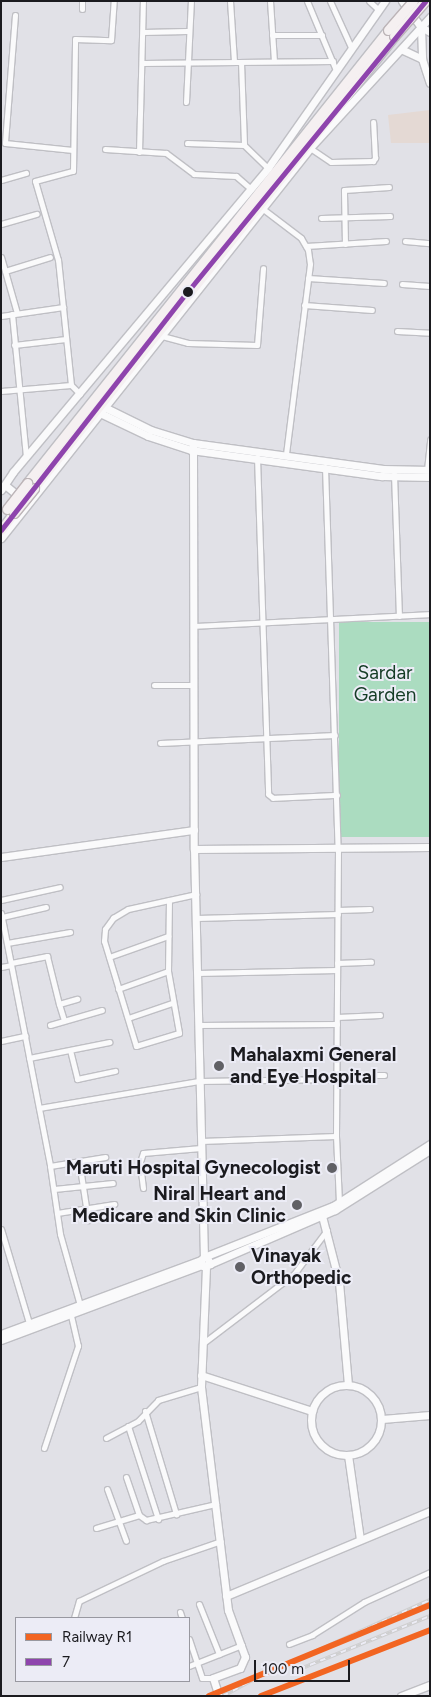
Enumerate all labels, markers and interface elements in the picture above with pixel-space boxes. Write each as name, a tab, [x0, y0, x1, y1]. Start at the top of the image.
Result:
unlabelled marker	[183, 287, 193, 297]
park label: Sardar Garden	[354, 662, 416, 706]
place label: Mahalaxmi General and Eye Hospital	[230, 1044, 396, 1088]
marker: Mahalaxmi General and Eye Hospital	[212, 1059, 226, 1073]
place label: Maruti Hospital Gynecologist	[66, 1157, 321, 1179]
marker: Maruti Hospital Gynecologist	[325, 1161, 339, 1175]
place label: Niral Heart and Medicare and Skin Clinic	[72, 1183, 286, 1227]
marker: Niral Heart and Medicare and Skin Clinic	[290, 1198, 304, 1212]
place label: Vinayak Orthopedic	[251, 1245, 351, 1289]
marker: Vinayak Orthopedic	[233, 1260, 247, 1274]
legend	[15, 1617, 190, 1682]
text: Railway R1	[62, 1628, 132, 1646]
scale bar	[256, 1650, 352, 1682]
text: 7	[62, 1653, 70, 1671]
text: 100 m	[262, 1660, 304, 1678]

